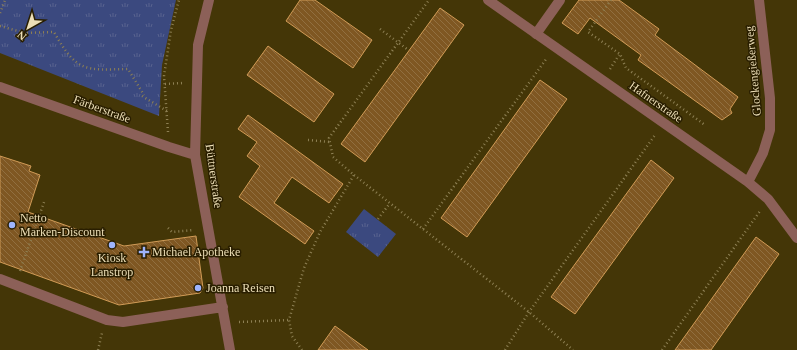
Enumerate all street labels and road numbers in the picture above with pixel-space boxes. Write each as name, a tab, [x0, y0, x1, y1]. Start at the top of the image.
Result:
street label: Glockengießerweg	[742, 25, 764, 117]
street label: Hafnerstraße	[627, 78, 685, 126]
street label: Färberstraße	[71, 92, 133, 126]
street label: Büttnerstraße	[203, 143, 225, 209]

